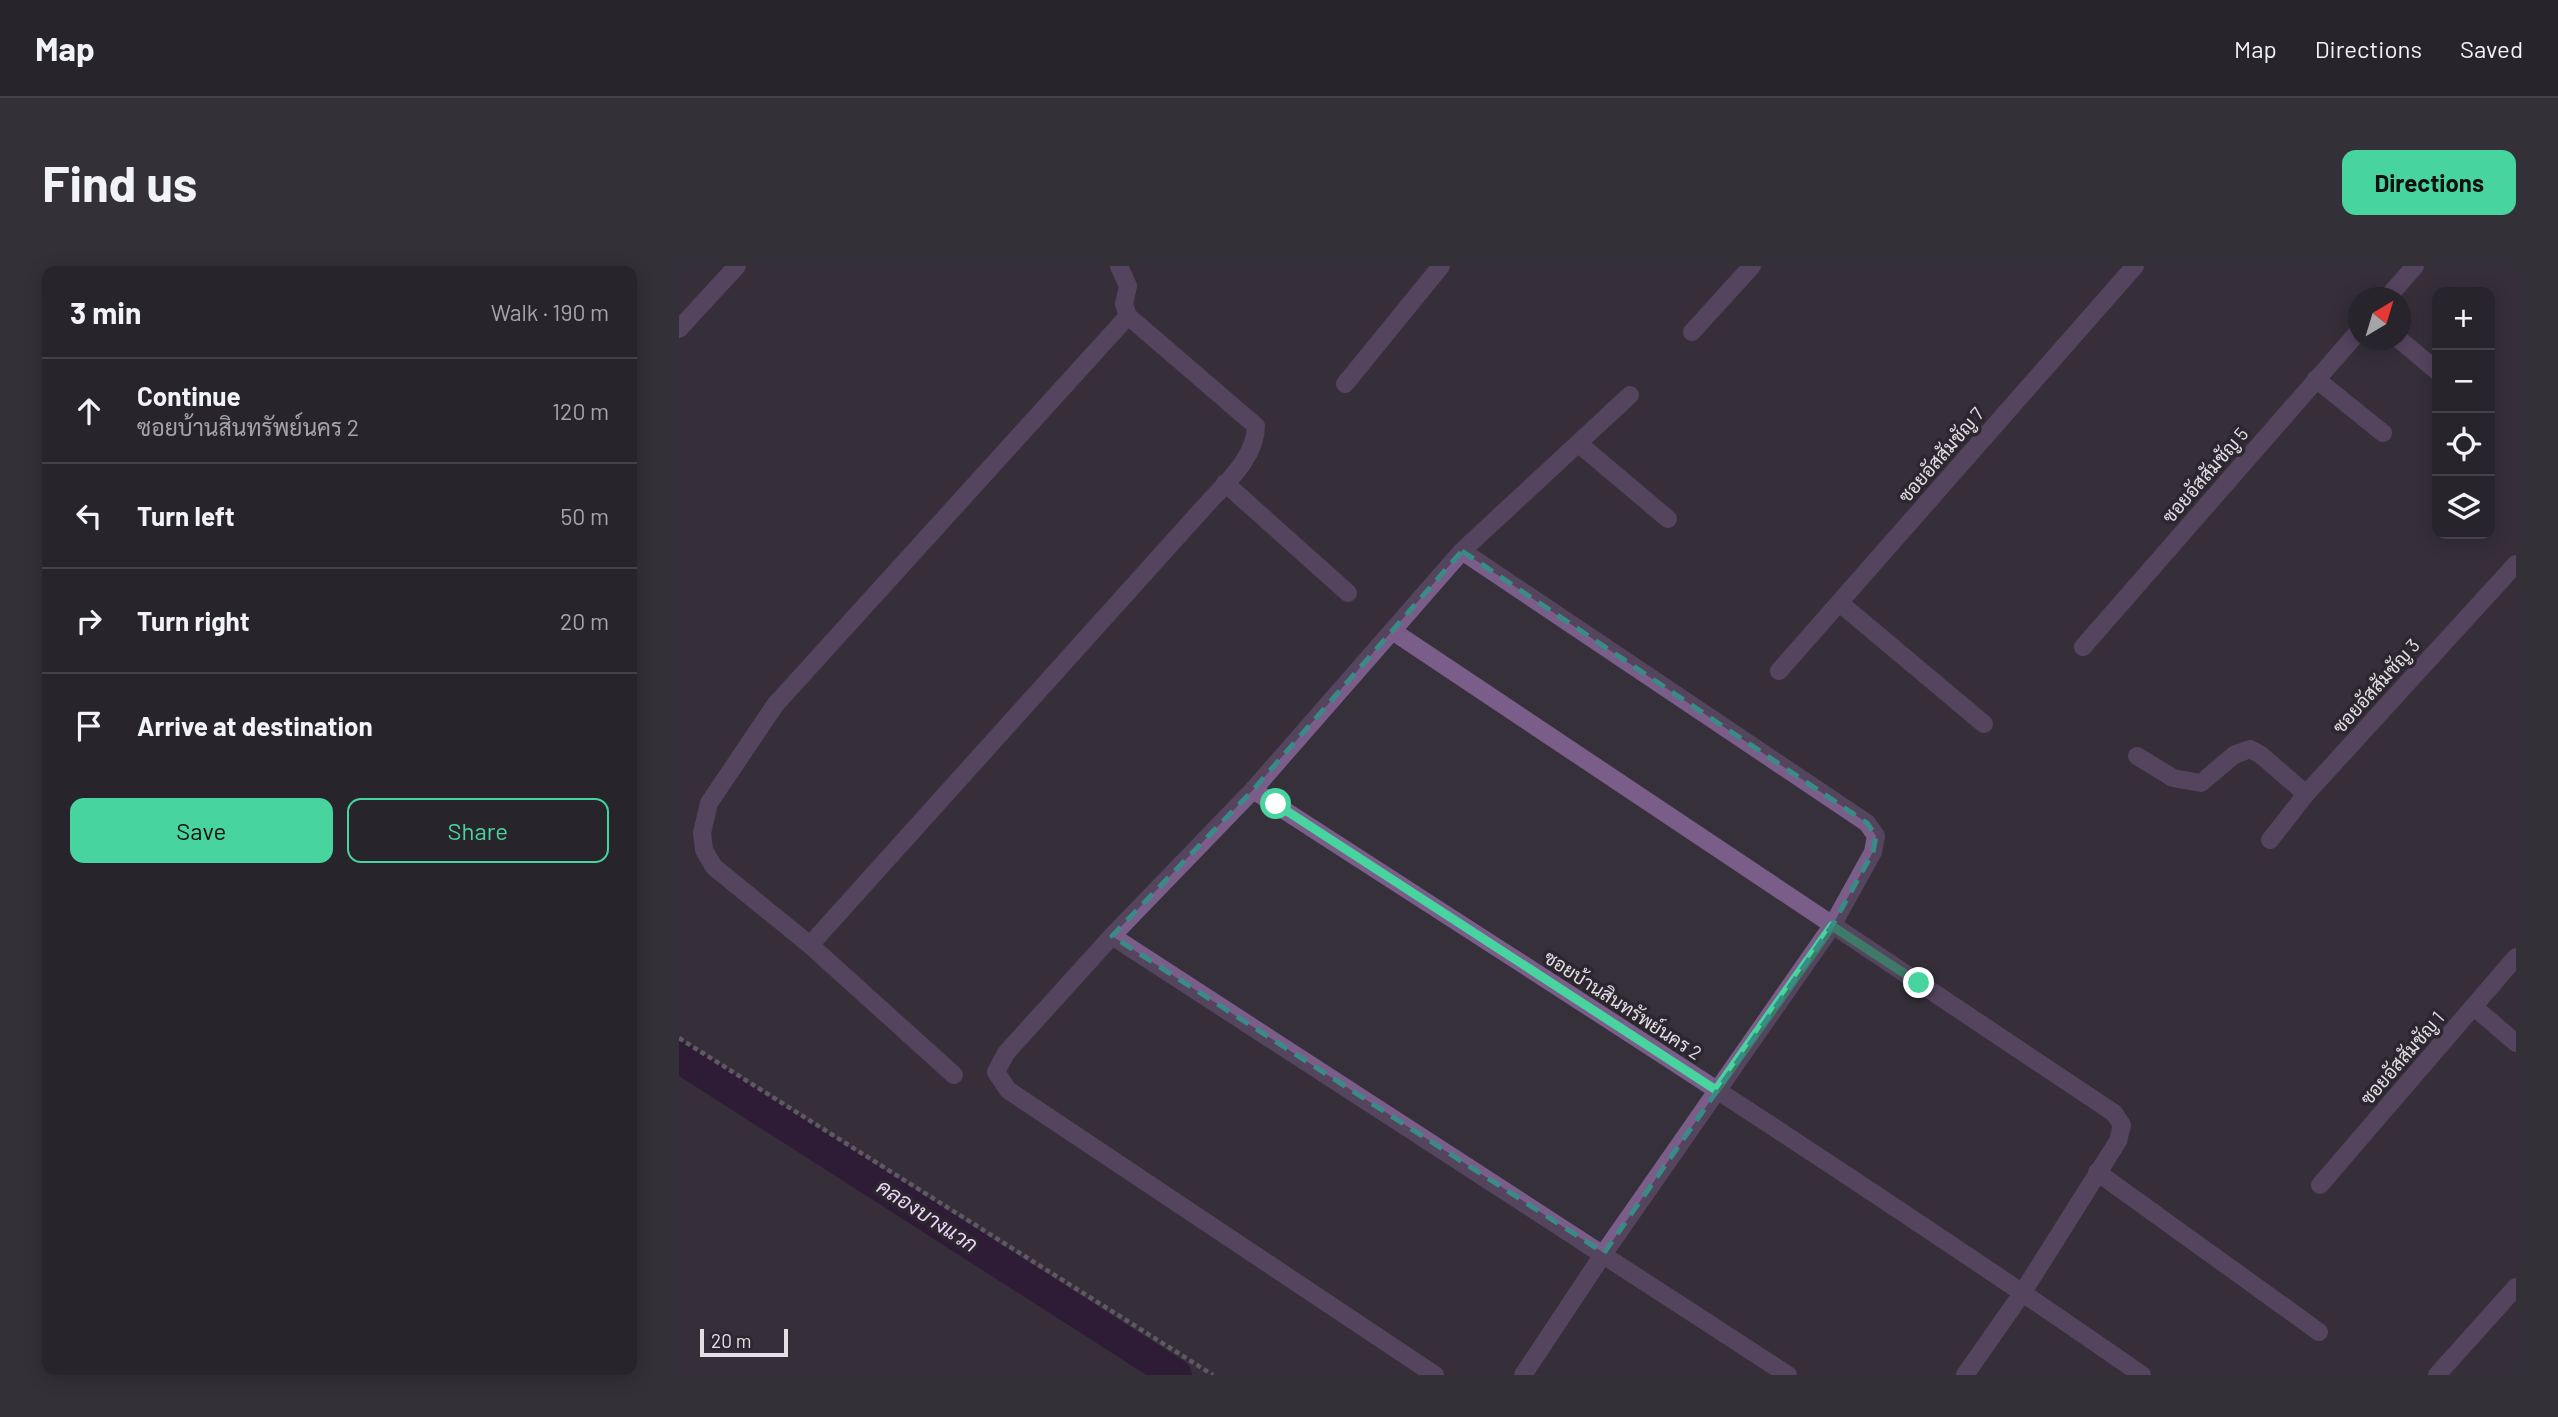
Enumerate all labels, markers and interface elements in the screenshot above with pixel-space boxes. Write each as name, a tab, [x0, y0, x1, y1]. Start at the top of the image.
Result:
text: Map	[35, 28, 95, 68]
text: Map	[2234, 34, 2277, 63]
text: Directions	[2315, 34, 2422, 63]
text: Saved	[2460, 34, 2523, 63]
button: Directions	[2342, 150, 2516, 215]
text: Find us	[42, 153, 197, 212]
north arrow	[2348, 287, 2411, 350]
map controls	[2432, 287, 2495, 539]
button: +	[2432, 287, 2495, 350]
text: 3 min	[70, 294, 141, 330]
text: Walk · 190 m	[491, 298, 609, 326]
button: −	[2432, 350, 2495, 413]
text: Continue	[137, 380, 241, 411]
icon: ahead	[70, 392, 108, 430]
text: 120 m	[552, 397, 609, 425]
street label: ซอยอัสสัมชัญ 7	[1893, 402, 1989, 508]
text: ซอยบ้านสินทรัพย์นคร 2	[137, 413, 359, 441]
button: locate	[2432, 413, 2495, 476]
street label: ซอยอัสสัมชัญ 5	[2157, 422, 2253, 528]
button: layers	[2432, 476, 2495, 539]
icon: left	[70, 497, 108, 535]
text: Turn left	[137, 500, 235, 531]
text: 50 m	[561, 502, 609, 530]
icon: right	[70, 602, 108, 640]
text: Turn right	[137, 605, 250, 636]
text: 20 m	[560, 607, 609, 635]
street label: ซอยอัสสัมชัญ 3	[2327, 634, 2425, 738]
icon: arrive	[70, 707, 108, 745]
text: Arrive at destination	[137, 710, 373, 741]
route start	[1260, 788, 1291, 819]
button: Save	[70, 798, 333, 863]
button: Share	[347, 798, 609, 863]
street label: ซอยบ้านสินทรัพย์นคร 2	[1540, 945, 1706, 1064]
route end	[1903, 967, 1934, 998]
street label: ซอยอัสสัมชัญ 1	[2355, 1006, 2449, 1110]
water label: คลองบางแวก	[873, 1173, 983, 1257]
scale bar	[700, 1326, 787, 1358]
text: 20 m	[711, 1329, 751, 1352]

